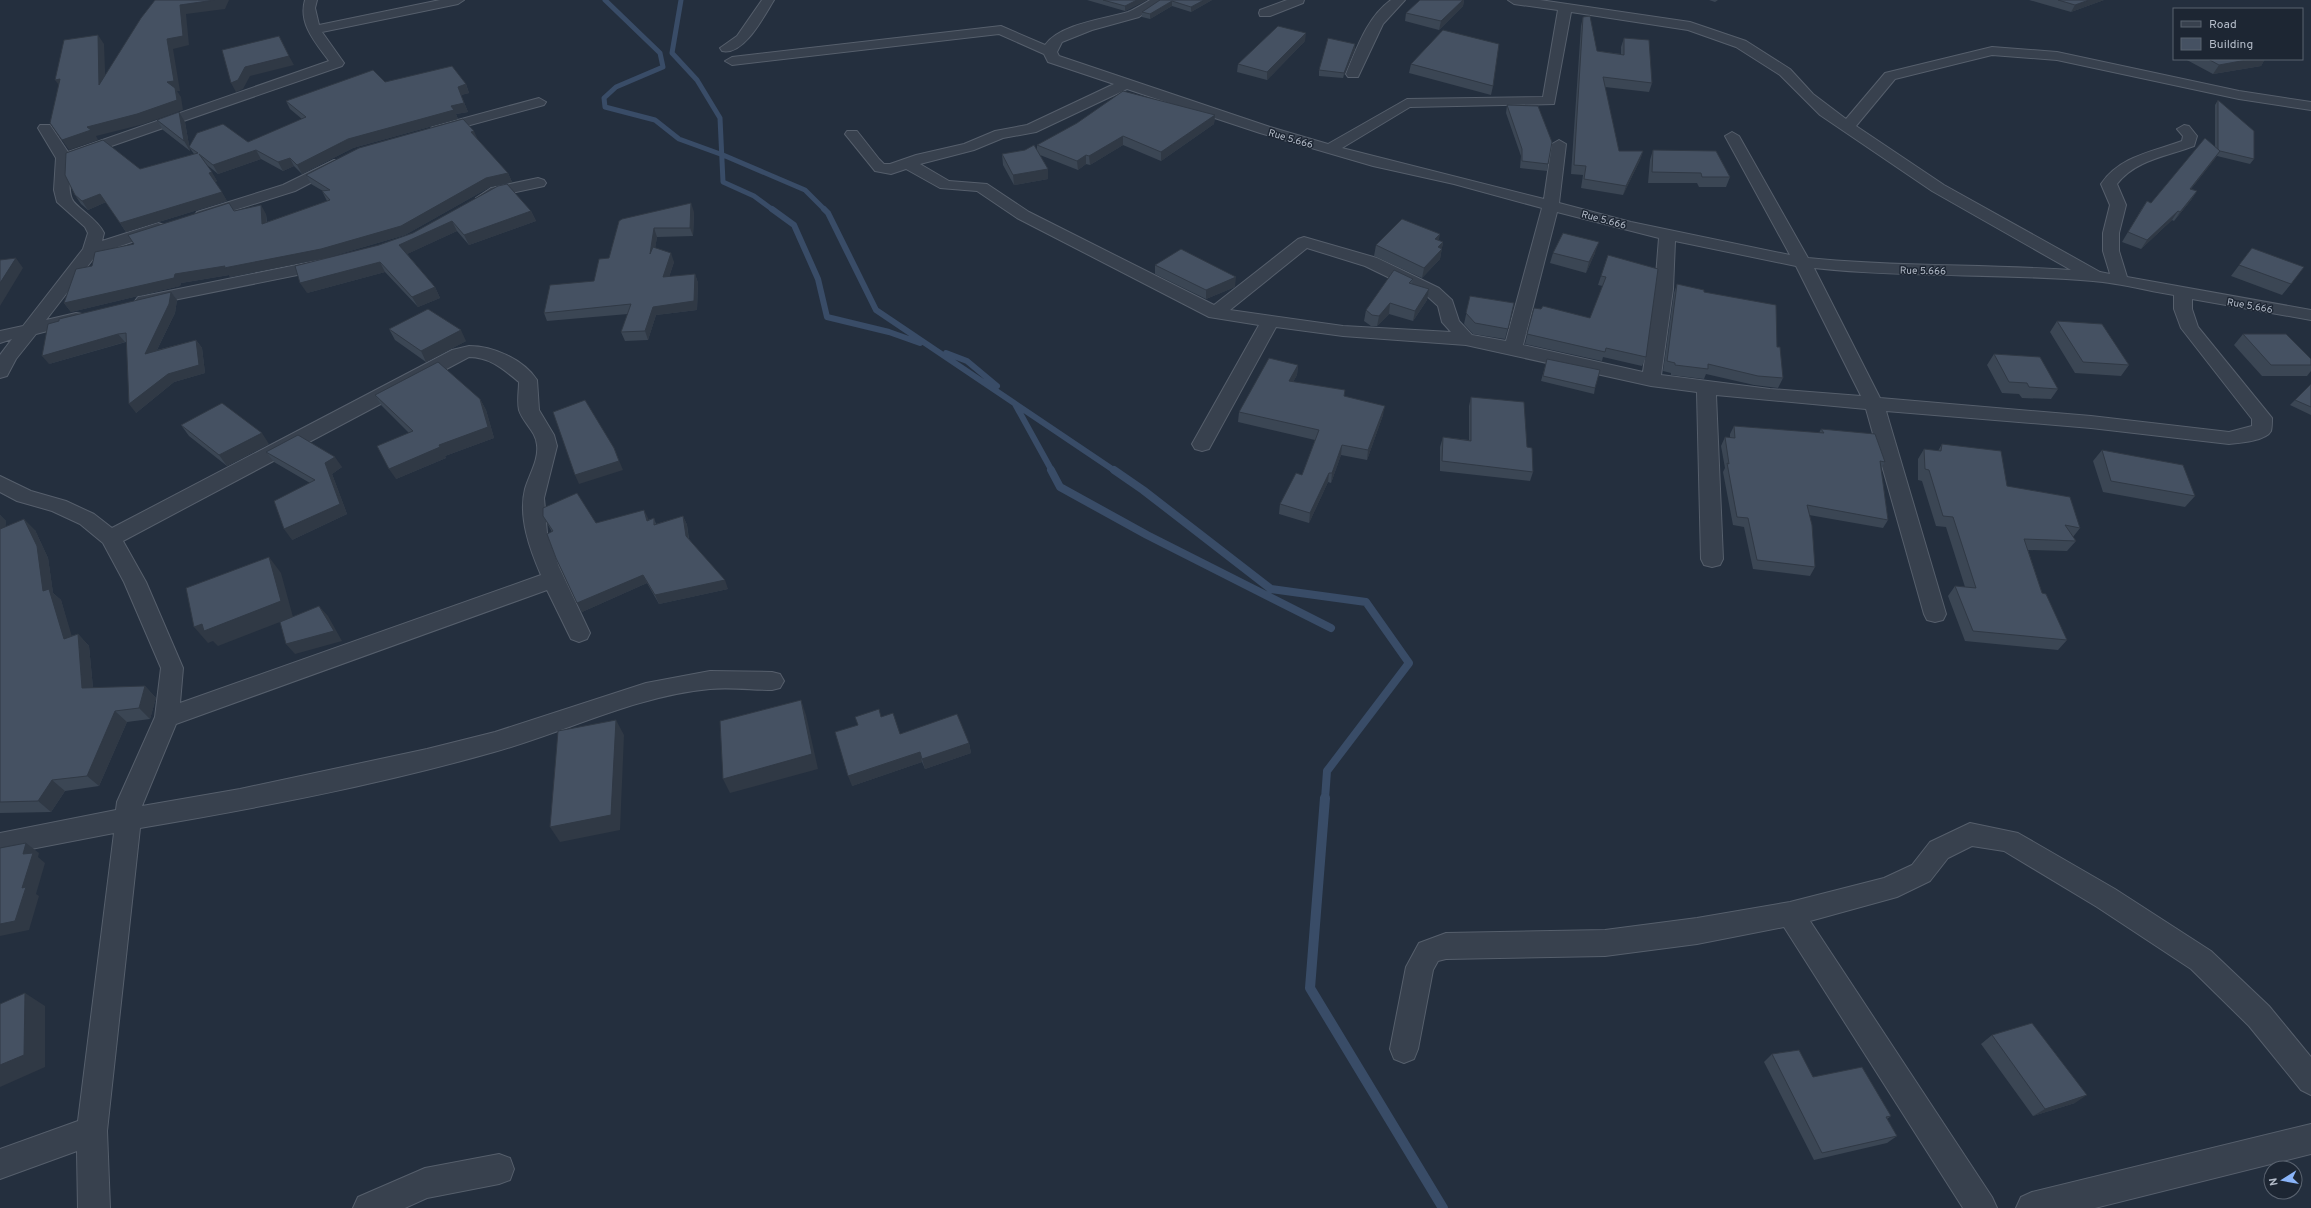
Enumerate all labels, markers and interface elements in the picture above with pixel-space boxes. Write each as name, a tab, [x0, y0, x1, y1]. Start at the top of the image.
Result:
legend	[2173, 8, 2303, 60]
text: Road	[2209, 17, 2237, 33]
text: Building	[2209, 37, 2253, 53]
street label: Rue 5.666	[1267, 127, 1315, 152]
street label: Rue 5.666	[1580, 208, 1628, 233]
street label: Rue 5.666	[1900, 265, 1946, 278]
street label: Rue 5.666	[2226, 296, 2274, 317]
north arrow	[2263, 1160, 2303, 1200]
text: N	[2267, 1177, 2282, 1187]

